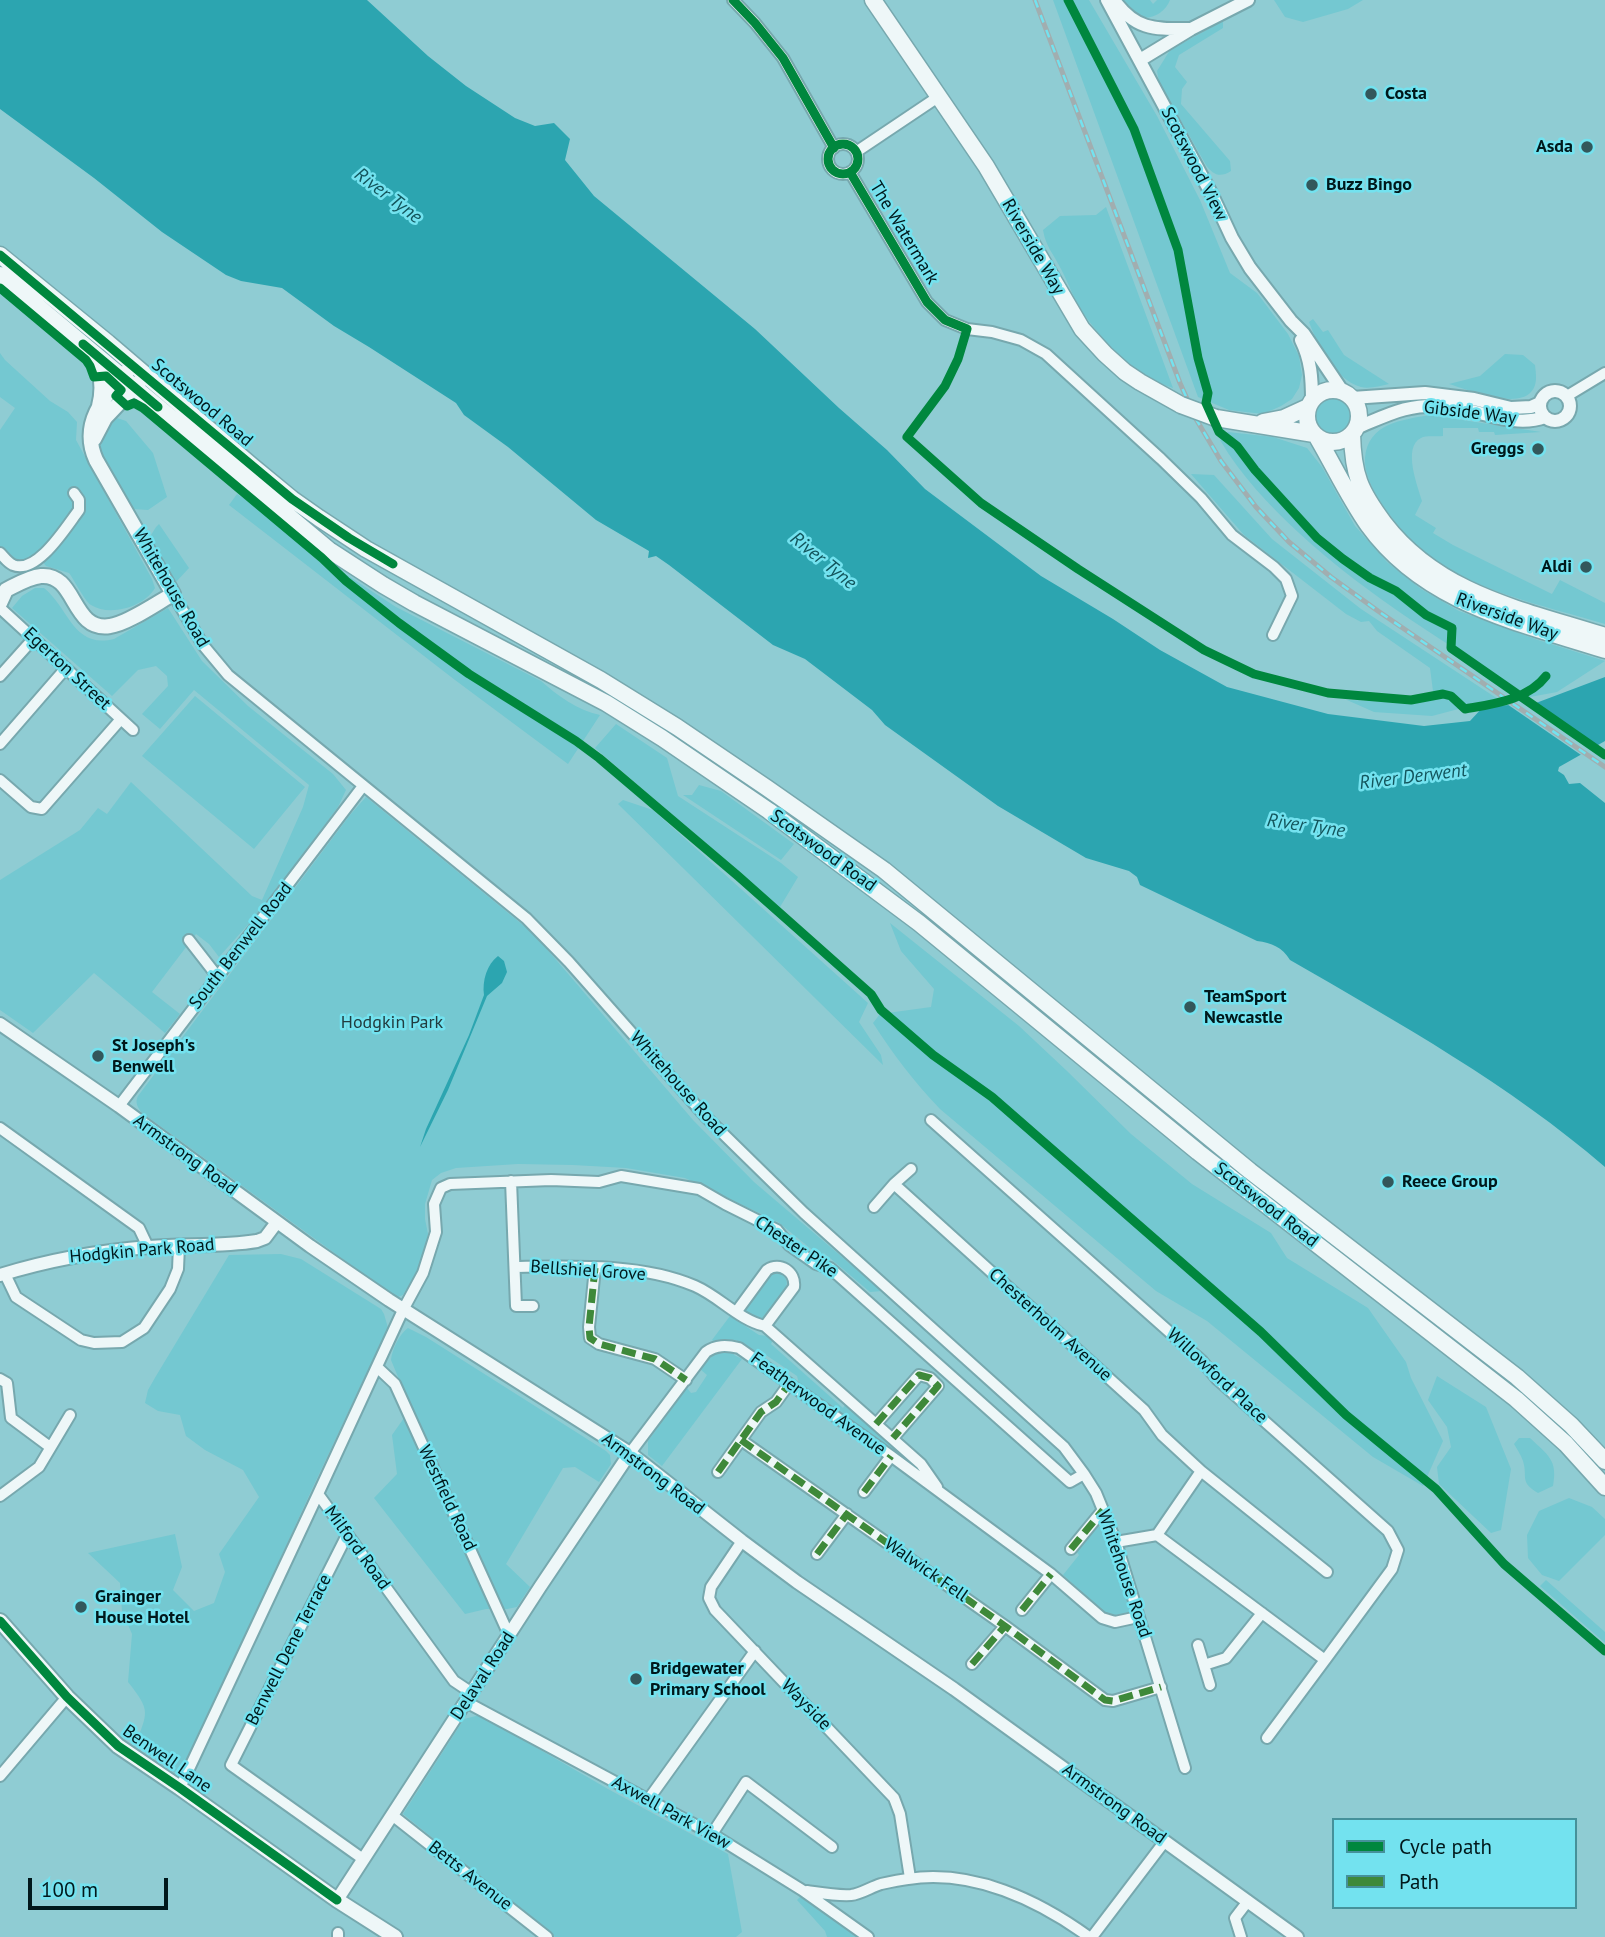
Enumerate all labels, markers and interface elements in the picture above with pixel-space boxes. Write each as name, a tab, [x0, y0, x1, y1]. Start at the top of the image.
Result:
place label: Costa	[1385, 83, 1427, 105]
marker: Costa	[1363, 86, 1379, 102]
street label: Scotswood View	[1156, 104, 1232, 224]
place label: Asda	[1536, 136, 1573, 158]
marker: Asda	[1579, 139, 1595, 155]
water label: River Tyne	[350, 163, 426, 229]
place label: Buzz Bingo	[1326, 174, 1412, 196]
marker: Buzz Bingo	[1304, 177, 1320, 193]
street label: The Watermark	[865, 178, 943, 288]
street label: Riverside Way	[997, 195, 1069, 299]
street label: Scotswood Road	[147, 354, 257, 452]
street label: Gibside Way	[1422, 397, 1518, 429]
place label: Greggs	[1471, 438, 1524, 460]
marker: Greggs	[1530, 441, 1546, 457]
street label: Whitehouse Road	[128, 525, 214, 651]
water label: River Tyne	[785, 527, 861, 595]
place label: Aldi	[1541, 556, 1572, 578]
marker: Aldi	[1578, 559, 1594, 575]
street label: Riverside Way	[1453, 589, 1561, 645]
street label: Egerton Street	[19, 623, 115, 715]
water label: River Derwent	[1358, 759, 1468, 795]
street label: Scotswood Road	[766, 805, 880, 897]
water label: River Tyne	[1265, 809, 1347, 843]
street label: South Benwell Road	[185, 878, 297, 1014]
place label: TeamSport Newcastle	[1204, 986, 1287, 1028]
marker: TeamSport Newcastle	[1182, 999, 1198, 1015]
park label: Hodgkin Park	[341, 1012, 443, 1034]
street label: Whitehouse Road	[625, 1027, 731, 1141]
place label: St Joseph's Benwell	[112, 1035, 195, 1078]
marker: St Joseph's Benwell	[90, 1048, 106, 1064]
street label: Armstrong Road	[129, 1110, 241, 1200]
street label: Scotswood Road	[1210, 1158, 1322, 1252]
place label: Reece Group	[1402, 1171, 1498, 1193]
marker: Reece Group	[1380, 1174, 1396, 1190]
street label: Chester Pike	[750, 1211, 842, 1283]
street label: Hodgkin Park Road	[69, 1234, 215, 1268]
street label: Bellshiel Grove	[529, 1256, 647, 1286]
street label: Chesterholm Avenue	[984, 1264, 1116, 1386]
street label: Willowford Place	[1162, 1324, 1272, 1428]
street label: Featherwood Avenue	[746, 1348, 890, 1460]
street label: Armstrong Road	[597, 1428, 709, 1520]
street label: Westfield Road	[413, 1442, 481, 1554]
street label: Milford Road	[319, 1502, 395, 1594]
street label: Whitehouse Road	[1092, 1507, 1156, 1641]
street label: Walwick Fell	[880, 1533, 972, 1607]
street label: Benwell Dene Terrace	[242, 1571, 336, 1729]
place label: Grainger House Hotel	[95, 1586, 189, 1628]
marker: Grainger House Hotel	[73, 1599, 89, 1615]
street label: Delaval Road	[446, 1628, 520, 1724]
place label: Bridgewater Primary School	[650, 1658, 766, 1700]
marker: Bridgewater Primary School	[628, 1671, 644, 1687]
street label: Wayside	[776, 1675, 836, 1735]
street label: Benwell Lane	[118, 1720, 216, 1798]
street label: Armstrong Road	[1058, 1759, 1170, 1849]
street label: Axwell Park View	[608, 1772, 734, 1854]
legend	[1332, 1818, 1577, 1909]
text: Cycle path	[1399, 1833, 1492, 1860]
street label: Betts Avenue	[424, 1837, 516, 1915]
scale bar	[32, 1864, 172, 1908]
text: Path	[1399, 1868, 1439, 1895]
text: 100 m	[41, 1876, 98, 1903]

